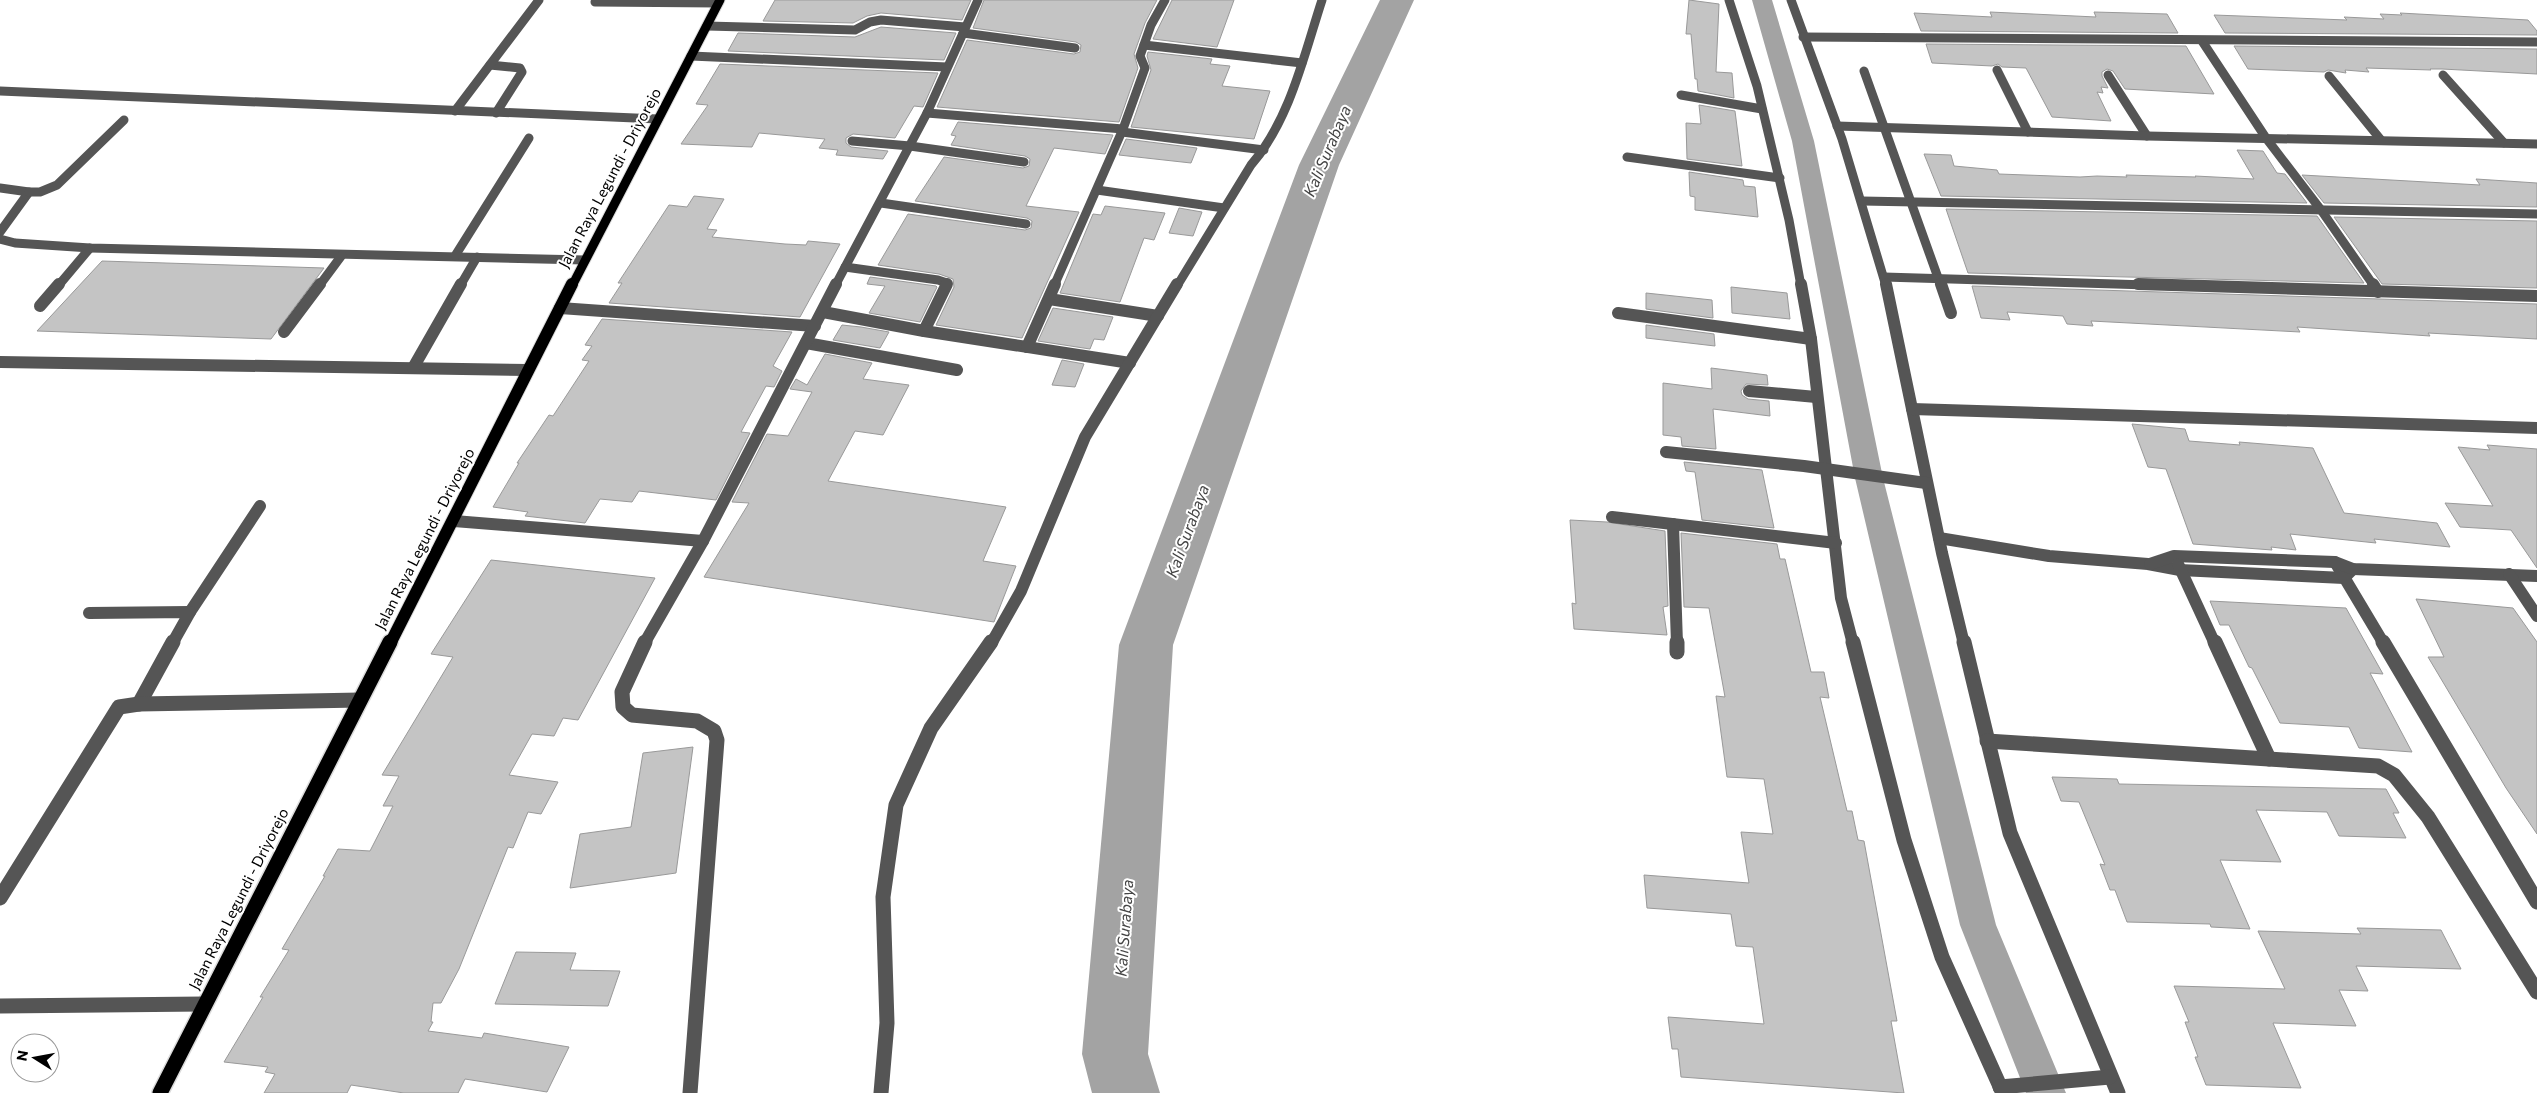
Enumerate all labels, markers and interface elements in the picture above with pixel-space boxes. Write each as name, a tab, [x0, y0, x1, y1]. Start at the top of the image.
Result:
street label: Jalan Raya Legundi - Driyorejo	[554, 84, 664, 271]
water label: Kali Surabaya	[1299, 102, 1354, 199]
street label: Jalan Raya Legundi - Driyorejo	[370, 445, 478, 632]
water label: Kali Surabaya	[1161, 482, 1212, 580]
street label: Jalan Raya Legundi - Driyorejo	[184, 805, 292, 992]
water label: Kali Surabaya	[1111, 879, 1136, 977]
north arrow	[10, 1033, 60, 1083]
text: N	[12, 1049, 31, 1062]

